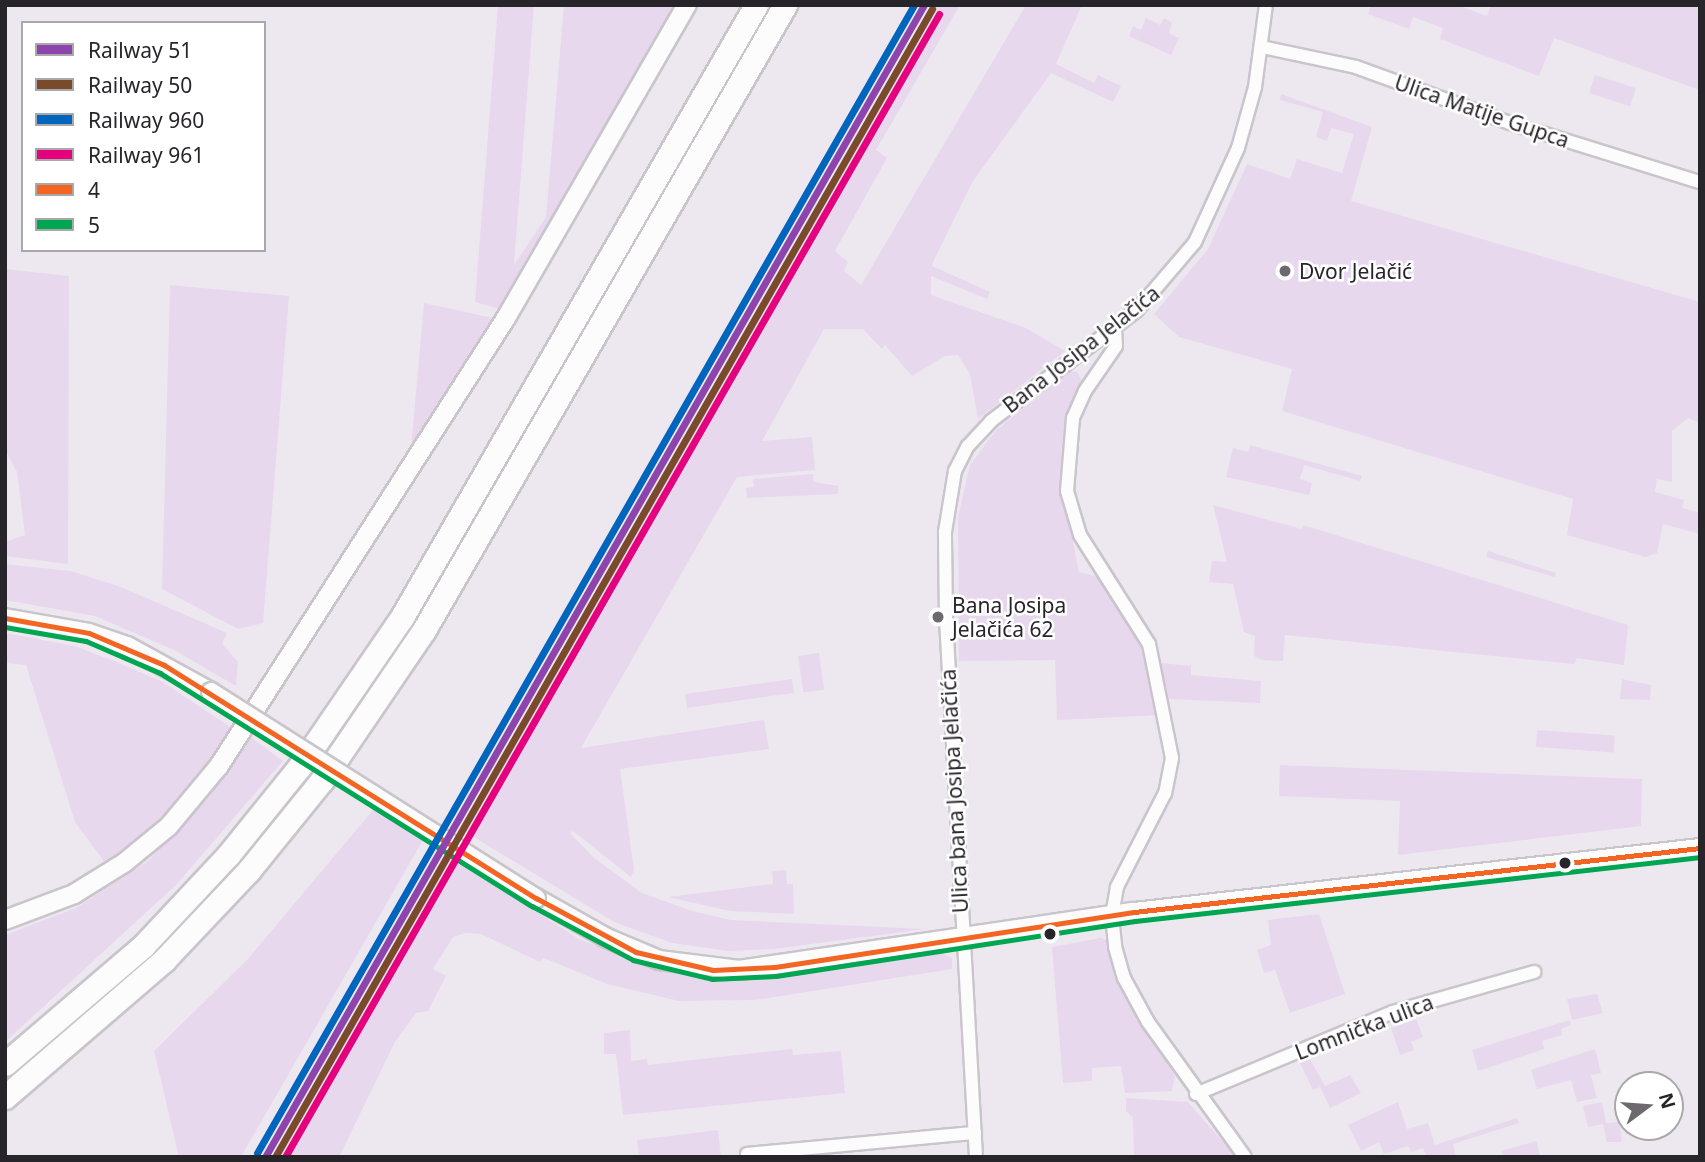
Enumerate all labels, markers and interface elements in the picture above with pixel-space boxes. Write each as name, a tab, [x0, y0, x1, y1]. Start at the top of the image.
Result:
legend	[21, 21, 266, 252]
text: Railway 51	[88, 36, 192, 64]
street label: Ulica Matije Gupca	[1391, 69, 1573, 153]
text: Railway 50	[88, 71, 192, 99]
text: Railway 960	[88, 106, 204, 134]
text: Railway 961	[88, 141, 204, 169]
text: 4	[88, 176, 100, 204]
text: 5	[88, 211, 100, 239]
place label: Dvor Jelačić	[1299, 258, 1412, 284]
marker: Dvor Jelačić	[1277, 263, 1293, 279]
street label: Bana Josipa Jelačića	[998, 280, 1164, 418]
place label: Bana Josipa Jelačića 62	[952, 592, 1066, 642]
marker: Bana Josipa Jelačića 62	[930, 609, 946, 625]
street label: Ulica bana Josipa Jelačića	[935, 668, 973, 914]
unlabelled marker	[1558, 856, 1572, 870]
unlabelled marker	[1043, 927, 1057, 941]
street label: Lomnička ulica	[1291, 989, 1437, 1065]
north arrow	[1614, 1071, 1684, 1141]
text: N	[1653, 1090, 1682, 1112]

